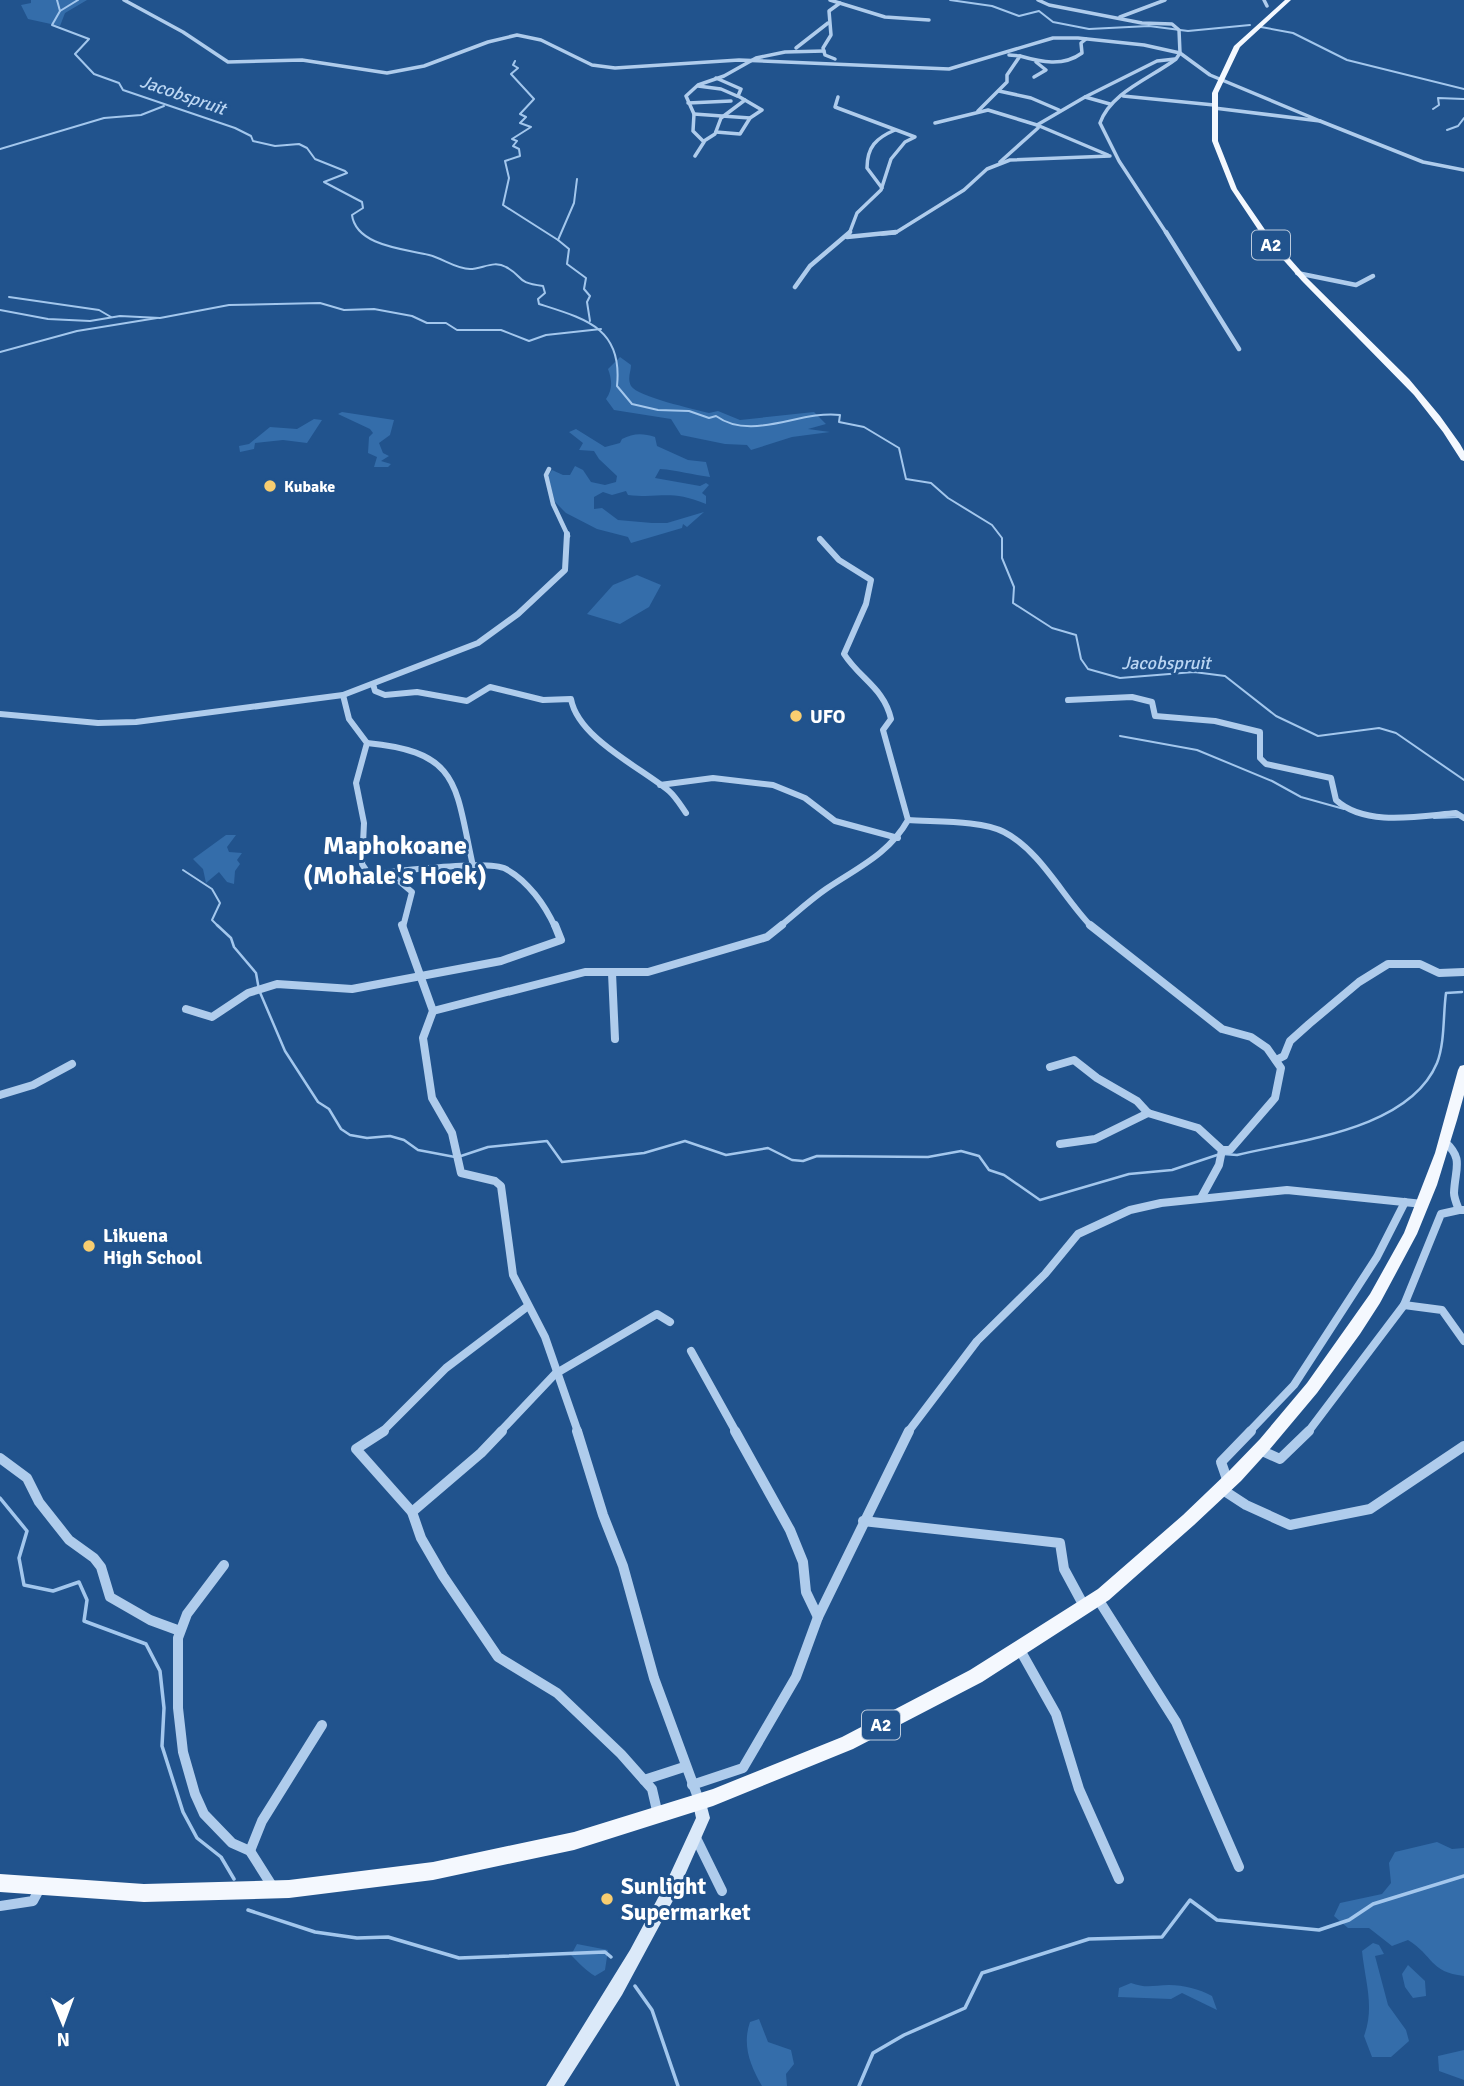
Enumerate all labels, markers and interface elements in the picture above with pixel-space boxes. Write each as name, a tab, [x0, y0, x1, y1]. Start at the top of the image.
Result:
water label: Jacobspruit	[137, 70, 231, 121]
road number: A2	[1252, 230, 1290, 260]
place label: Kubake	[284, 477, 335, 497]
marker: Kubake	[262, 478, 278, 494]
water label: Jacobspruit	[1122, 652, 1213, 674]
place label: UFO	[810, 705, 845, 729]
marker: UFO	[788, 708, 804, 724]
district label: Maphokoane (Mohale's Hoek)	[303, 830, 487, 892]
place label: Likuena High School	[103, 1224, 202, 1270]
marker: Likuena High School	[81, 1238, 97, 1254]
road number: A2	[862, 1710, 900, 1740]
place label: Sunlight Supermarket	[621, 1872, 751, 1927]
marker: Sunlight Supermarket	[599, 1891, 615, 1907]
north arrow	[28, 1988, 98, 2058]
text: N	[56, 2027, 70, 2051]

